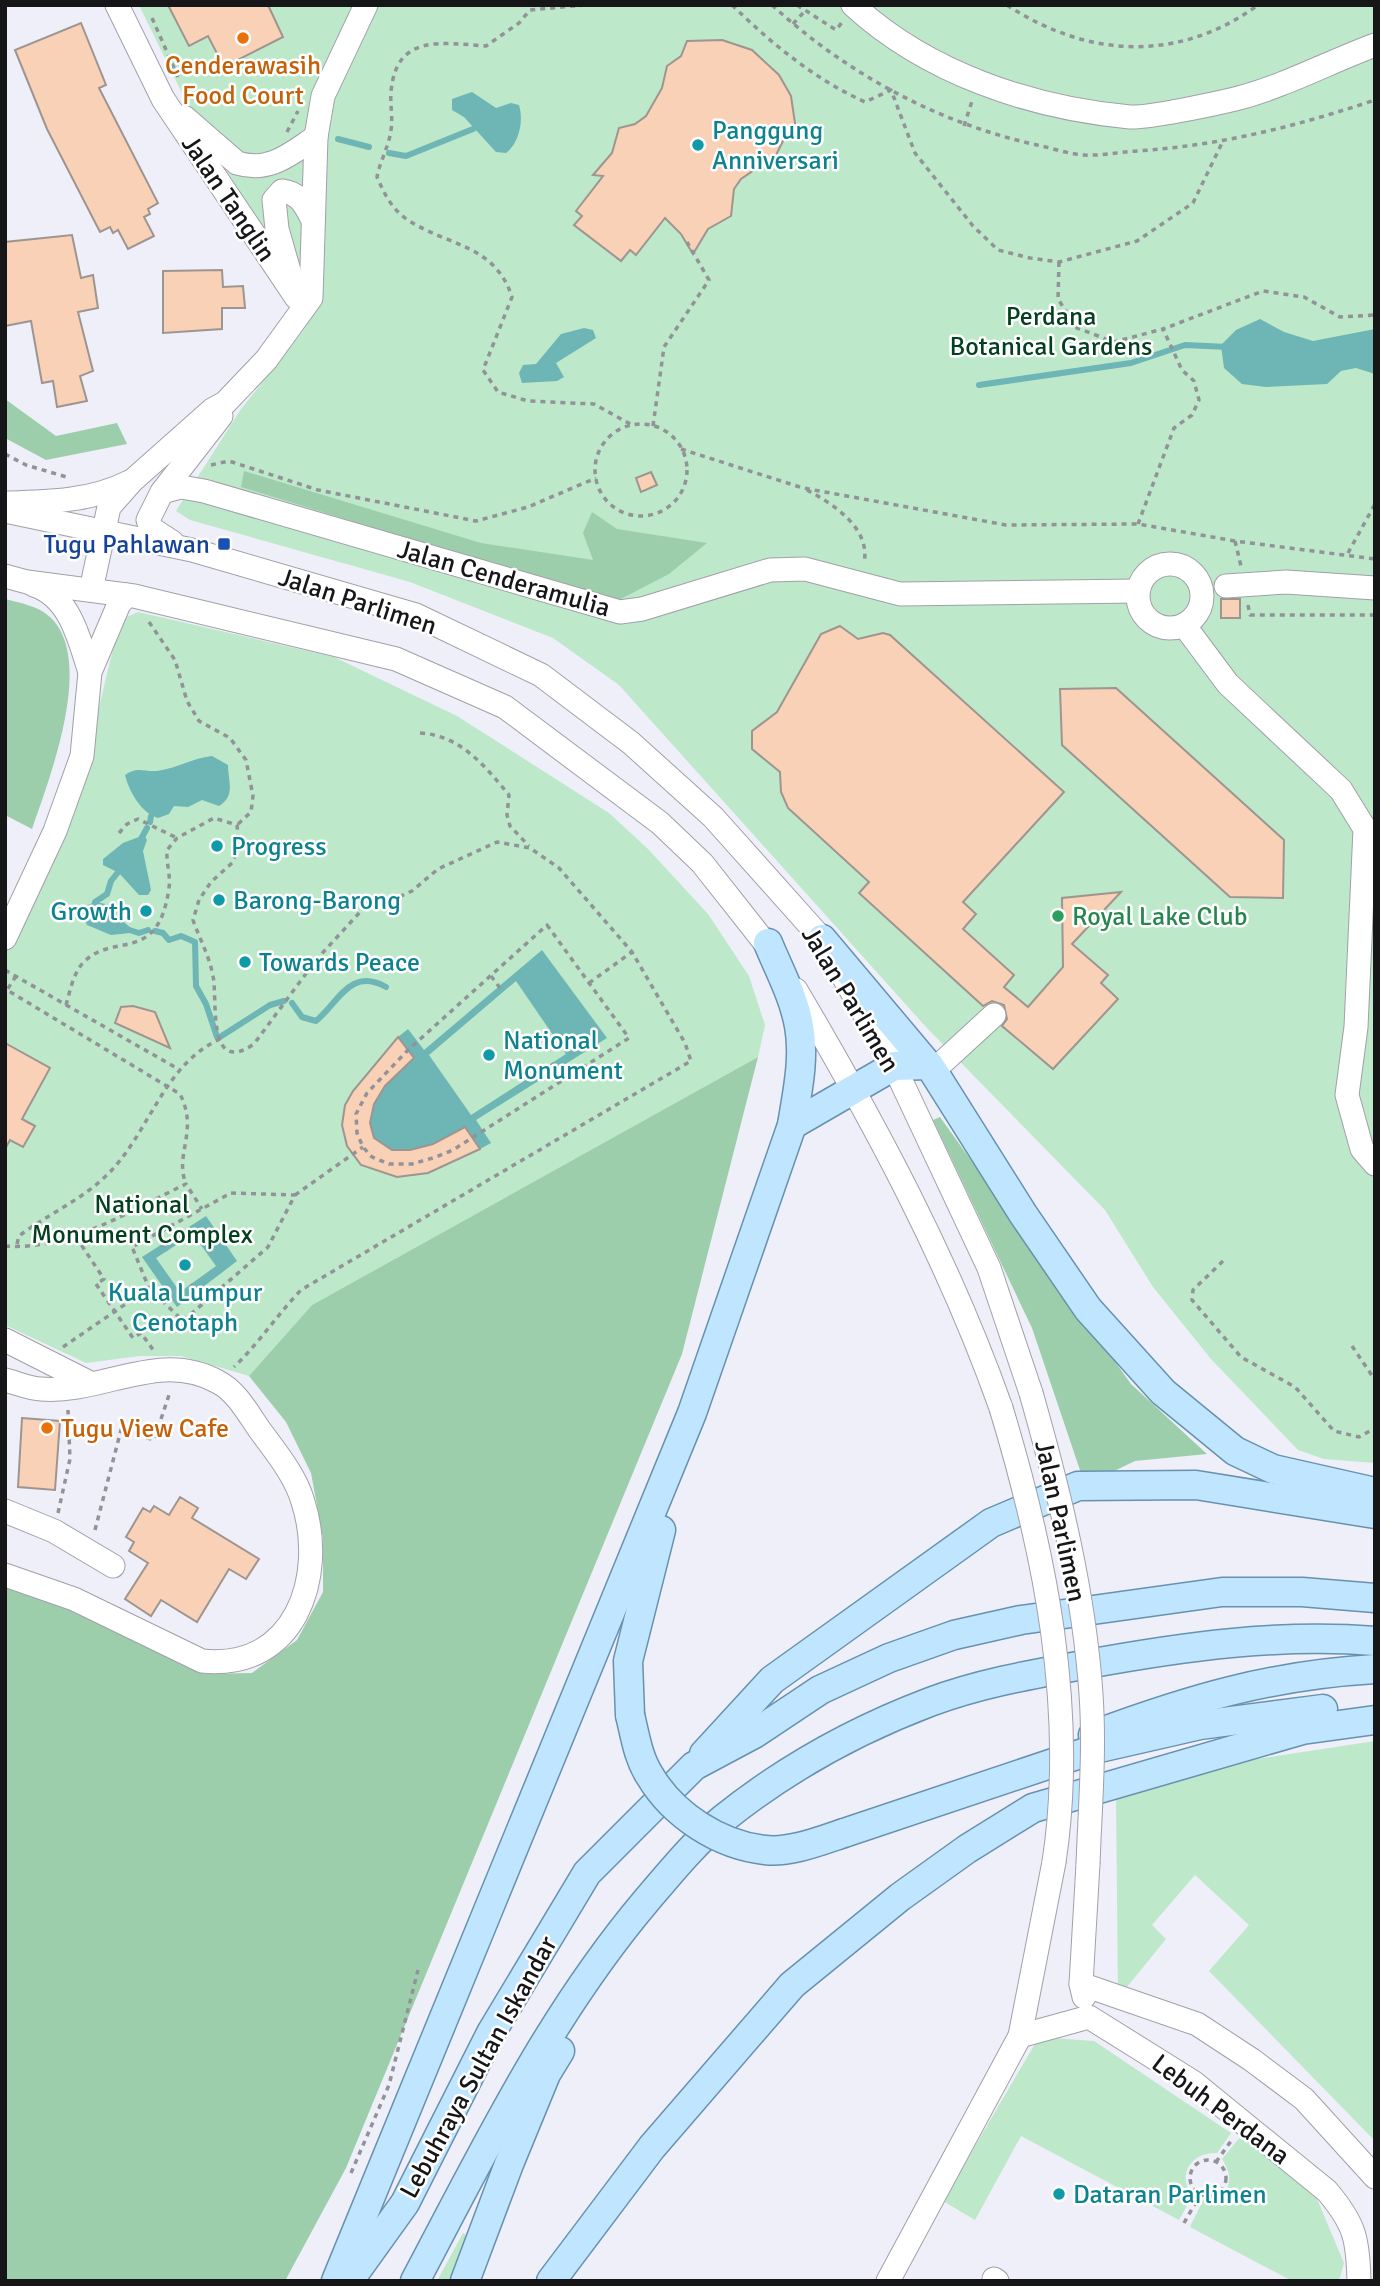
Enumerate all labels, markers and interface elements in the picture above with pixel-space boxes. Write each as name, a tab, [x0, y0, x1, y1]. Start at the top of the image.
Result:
marker: Cenderawasih Food Court	[235, 30, 251, 46]
place label: Cenderawasih Food Court	[165, 50, 321, 112]
place label: Panggung Anniversari	[712, 115, 839, 177]
street label: Jalan Tanglin	[174, 129, 282, 268]
marker: Panggung Anniversari	[690, 137, 706, 153]
park label: Perdana Botanical Gardens	[950, 301, 1152, 363]
place label: Tugu Pahlawan	[44, 529, 210, 561]
street label: Jalan Cenderamulia	[394, 533, 614, 625]
marker: Tugu Pahlawan	[216, 536, 232, 552]
street label: Jalan Parlimen	[275, 561, 441, 643]
place label: Progress	[231, 831, 327, 863]
marker: Progress	[209, 838, 225, 854]
place label: Barong-Barong	[233, 885, 401, 917]
marker: Barong-Barong	[211, 892, 227, 908]
place label: Growth	[51, 896, 132, 928]
place label: Royal Lake Club	[1072, 901, 1247, 933]
marker: Growth	[138, 903, 154, 919]
marker: Royal Lake Club	[1050, 908, 1066, 924]
street label: Jalan Parlimen	[794, 921, 906, 1078]
place label: Towards Peace	[259, 947, 420, 979]
marker: Towards Peace	[237, 954, 253, 970]
place label: National Monument	[503, 1025, 623, 1087]
marker: National Monument	[481, 1047, 497, 1063]
park label: National Monument Complex	[31, 1189, 253, 1251]
marker: Kuala Lumpur Cenotaph	[177, 1257, 193, 1273]
place label: Kuala Lumpur Cenotaph	[108, 1277, 263, 1339]
place label: Tugu View Cafe	[61, 1413, 229, 1445]
marker: Tugu View Cafe	[39, 1420, 55, 1436]
street label: Jalan Parlimen	[1027, 1438, 1093, 1605]
street label: Lebuhraya Sultan Iskandar	[393, 1930, 565, 2204]
street label: Lebuh Perdana	[1145, 2048, 1296, 2172]
place label: Dataran Parlimen	[1073, 2179, 1267, 2211]
marker: Dataran Parlimen	[1051, 2186, 1067, 2202]

